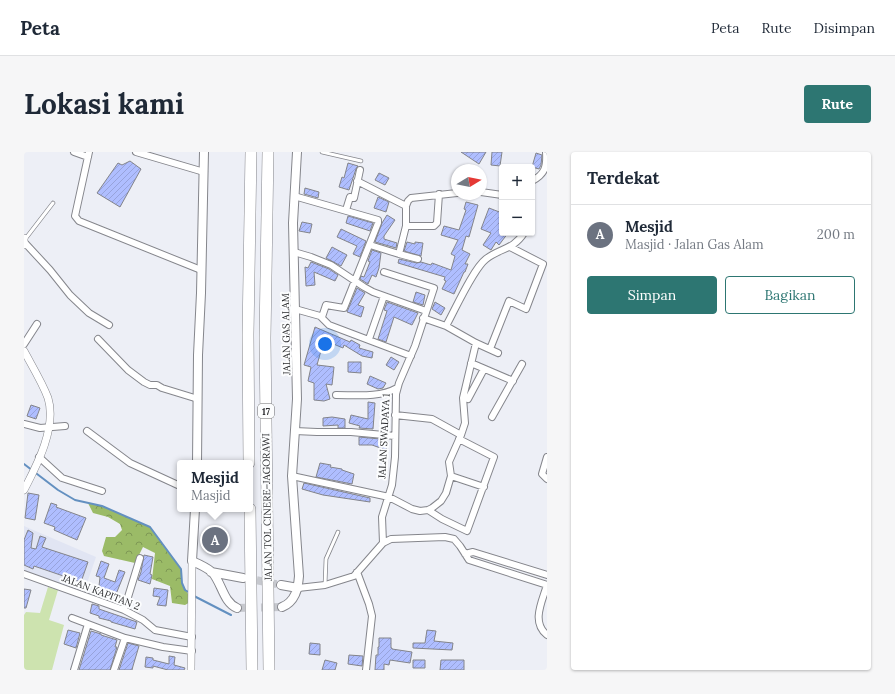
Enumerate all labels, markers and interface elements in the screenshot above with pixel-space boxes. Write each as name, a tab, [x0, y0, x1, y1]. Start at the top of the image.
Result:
text: Peta	[20, 16, 60, 40]
text: Peta	[711, 19, 739, 37]
text: Rute	[761, 19, 792, 37]
text: Disimpan	[814, 19, 875, 37]
button: Rute	[804, 85, 871, 123]
text: Lokasi kami	[24, 86, 184, 122]
north arrow	[451, 164, 487, 200]
map controls	[499, 164, 535, 236]
button: +	[499, 164, 535, 200]
text: Terdekat	[587, 167, 660, 189]
button: −	[499, 200, 535, 236]
text: Mesjid	[625, 217, 673, 236]
text: A	[596, 226, 604, 243]
text: 200 m	[817, 226, 855, 243]
text: Masjid · Jalan Gas Alam	[625, 236, 764, 253]
button: Simpan	[587, 276, 717, 314]
button: Bagikan	[725, 276, 855, 314]
street label: JALAN GAS ALAM	[279, 293, 293, 376]
your location	[315, 334, 335, 354]
street label: JALAN SWADAYA 1	[375, 393, 393, 480]
road number: 17	[258, 404, 274, 418]
street label: JALAN TOL CINERE–JAGORAWI	[259, 433, 275, 582]
popup	[177, 460, 253, 512]
text: Mesjid	[191, 468, 239, 487]
text: Masjid	[191, 487, 231, 504]
pin: A	[202, 525, 228, 555]
street label: JALAN KAPITAN 2	[59, 571, 142, 613]

